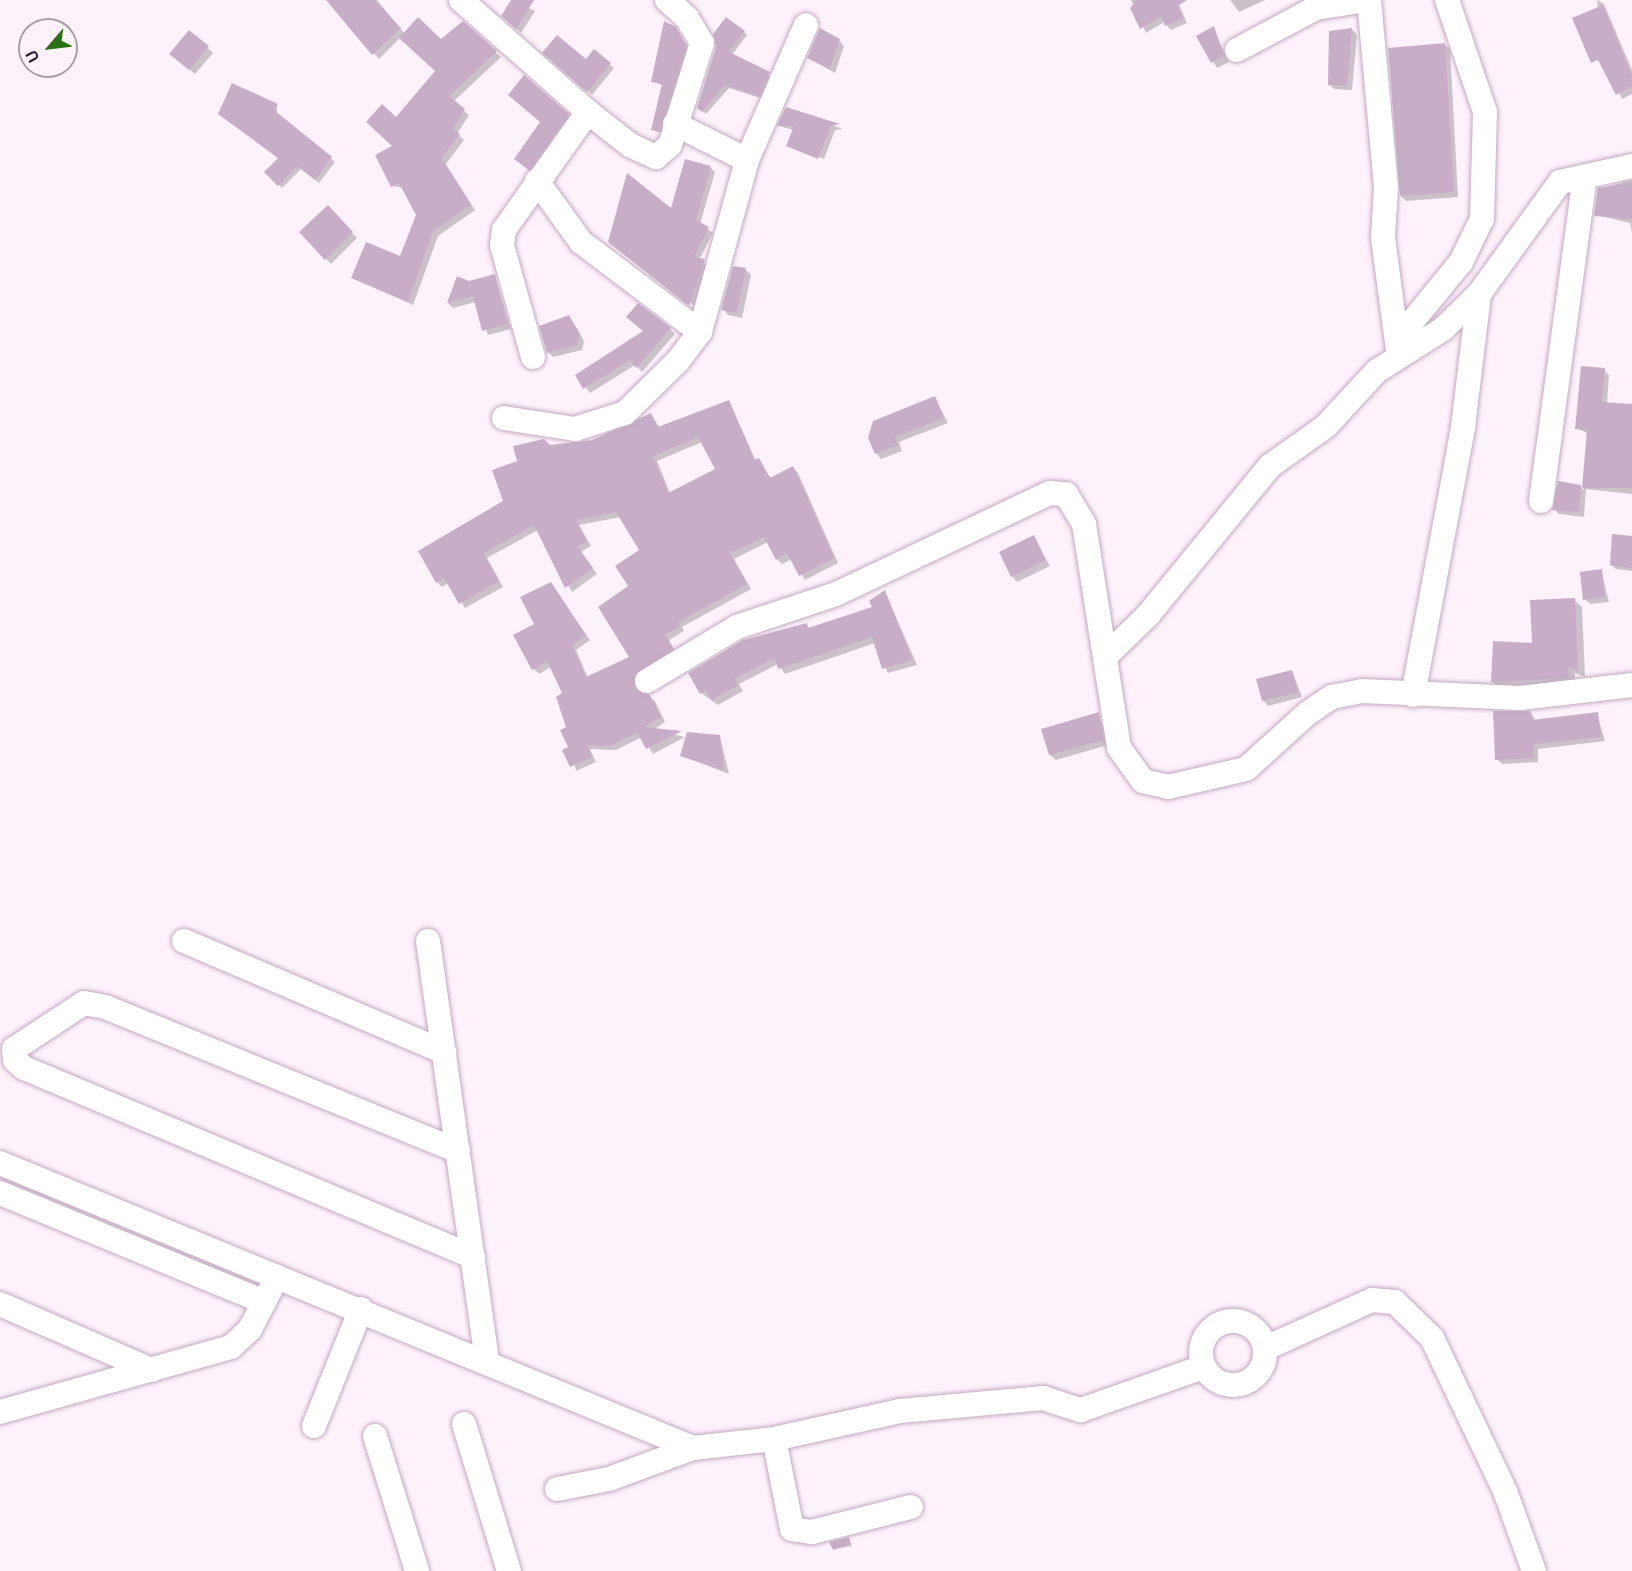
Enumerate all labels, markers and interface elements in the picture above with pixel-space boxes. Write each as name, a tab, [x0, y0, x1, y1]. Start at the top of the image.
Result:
north arrow	[18, 18, 78, 78]
text: U	[22, 46, 45, 65]

